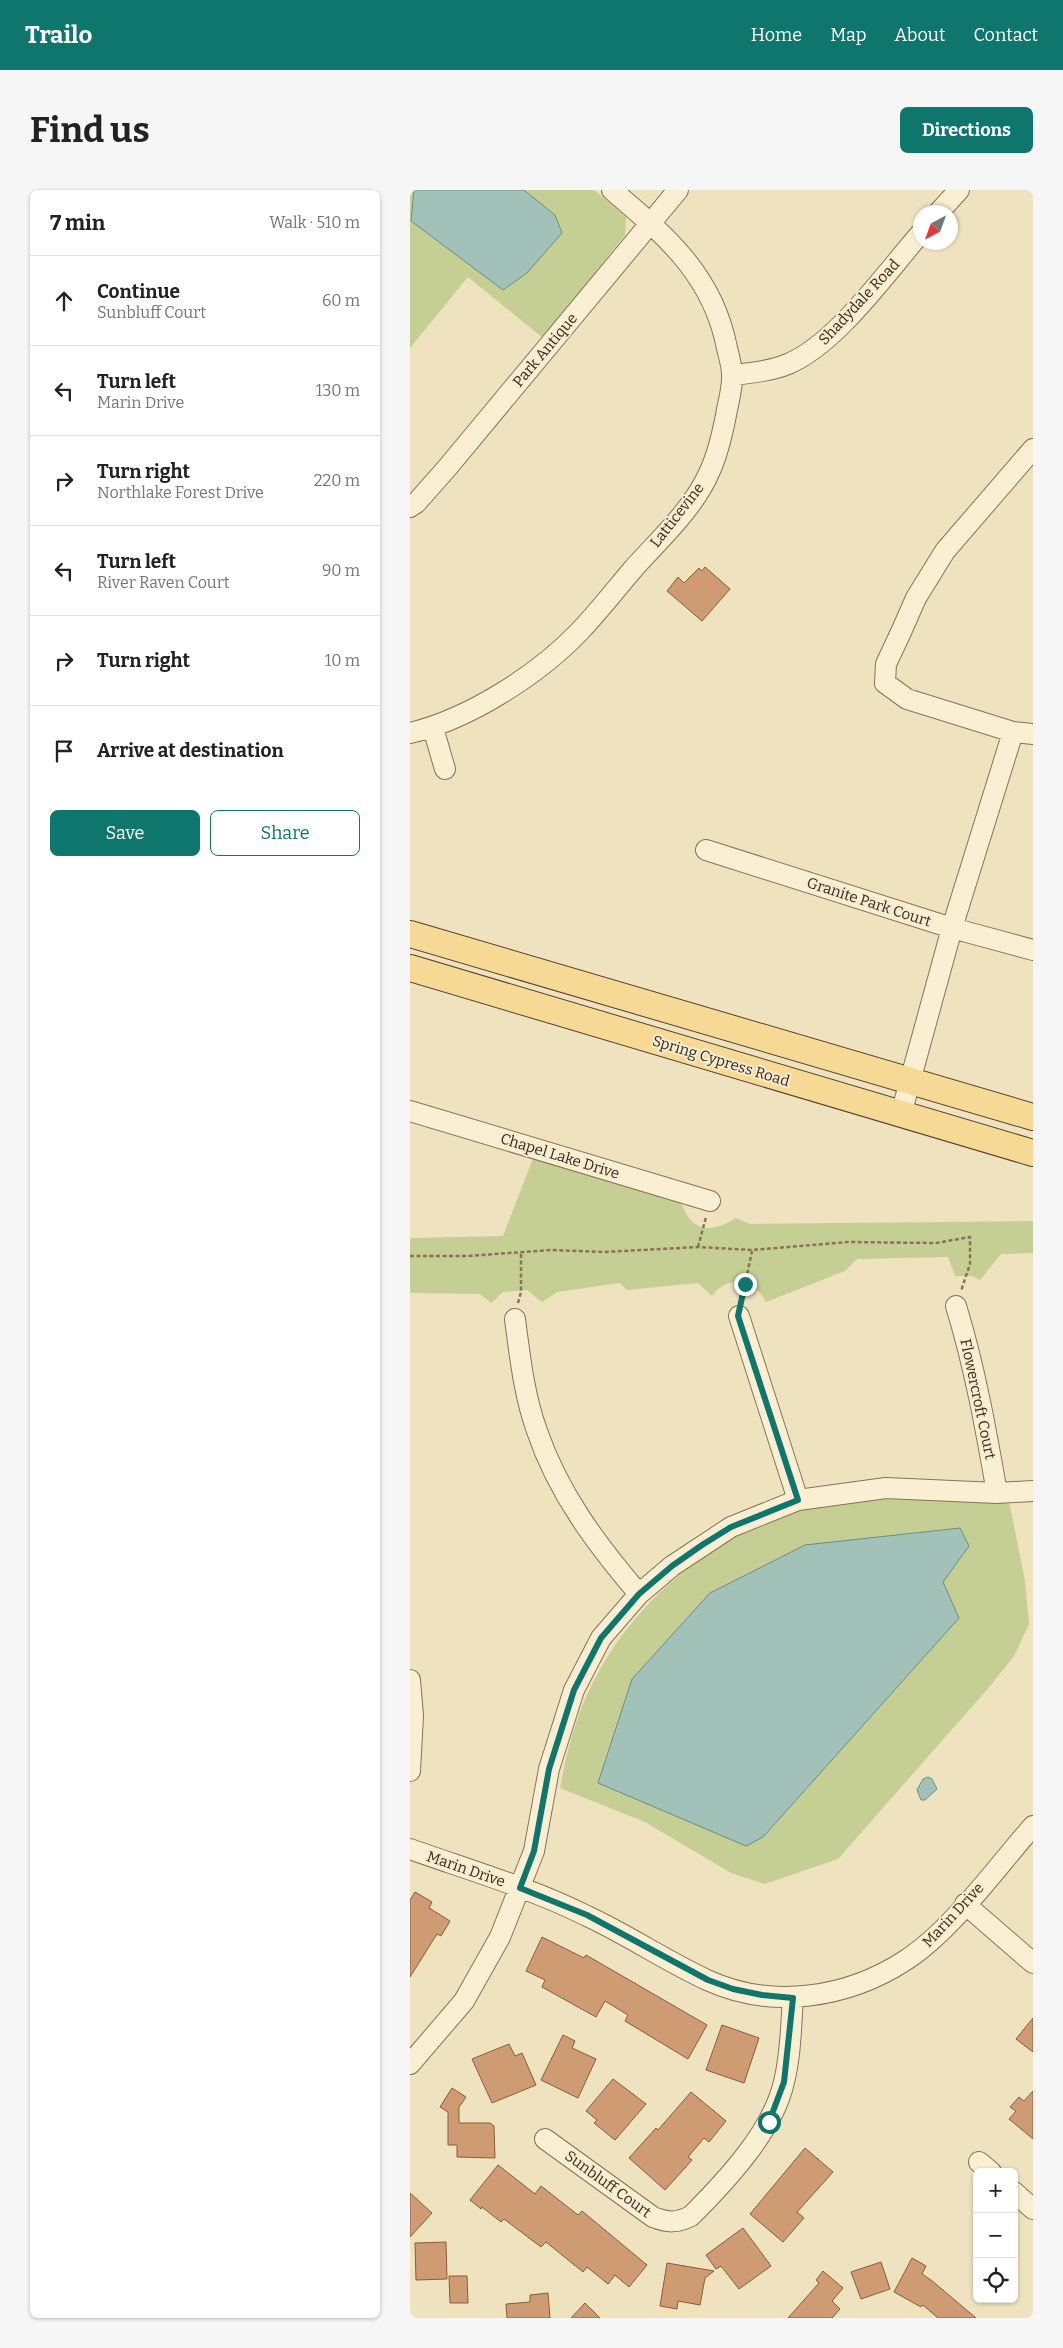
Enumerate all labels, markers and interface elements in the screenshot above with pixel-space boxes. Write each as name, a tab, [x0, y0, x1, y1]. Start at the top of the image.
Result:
text: Trailo	[25, 21, 92, 49]
text: Home	[751, 24, 802, 46]
text: Map	[830, 24, 866, 46]
text: About	[894, 24, 945, 46]
text: Contact	[973, 24, 1038, 46]
button: Directions	[900, 107, 1033, 153]
text: Find us	[30, 109, 150, 151]
north arrow	[913, 205, 958, 250]
text: 7 min	[50, 210, 105, 236]
text: Walk · 510 m	[269, 213, 360, 232]
street label: Shadydale Road	[815, 255, 903, 349]
text: Continue	[97, 280, 180, 303]
icon: ahead	[50, 287, 78, 315]
text: 60 m	[322, 291, 360, 310]
text: Sunbluff Court	[97, 303, 206, 322]
street label: Park Antique	[509, 310, 581, 390]
text: Turn left	[97, 370, 176, 393]
icon: left	[50, 377, 78, 405]
text: 130 m	[316, 381, 360, 400]
text: Marin Drive	[97, 393, 184, 412]
text: Turn right	[97, 460, 190, 483]
icon: right	[50, 467, 78, 495]
text: 220 m	[314, 471, 360, 490]
street label: Latticevine	[646, 479, 708, 551]
text: Northlake Forest Drive	[97, 483, 264, 502]
text: Turn left	[97, 550, 176, 573]
icon: left	[50, 557, 78, 585]
text: 90 m	[322, 561, 360, 580]
text: River Raven Court	[97, 573, 230, 592]
icon: right	[50, 647, 78, 675]
text: Turn right	[97, 649, 190, 672]
text: 10 m	[325, 651, 360, 670]
icon: arrive	[50, 737, 78, 765]
text: Arrive at destination	[97, 739, 284, 762]
button: Save	[50, 810, 200, 856]
button: Share	[210, 810, 360, 856]
street label: Granite Park Court	[805, 873, 934, 931]
street label: Spring Cypress Road	[650, 1032, 792, 1090]
street label: Chapel Lake Drive	[498, 1129, 622, 1183]
route end	[734, 1273, 757, 1296]
street label: Flowercroft Court	[956, 1337, 1000, 1461]
street label: Marin Drive	[424, 1847, 508, 1891]
street label: Marin Drive	[919, 1879, 987, 1951]
route start	[758, 2111, 781, 2134]
street label: Sunbluff Court	[561, 2147, 655, 2222]
map controls	[973, 2168, 1018, 2303]
button: +	[973, 2168, 1018, 2213]
button: −	[973, 2213, 1018, 2258]
button: locate	[973, 2258, 1018, 2303]

